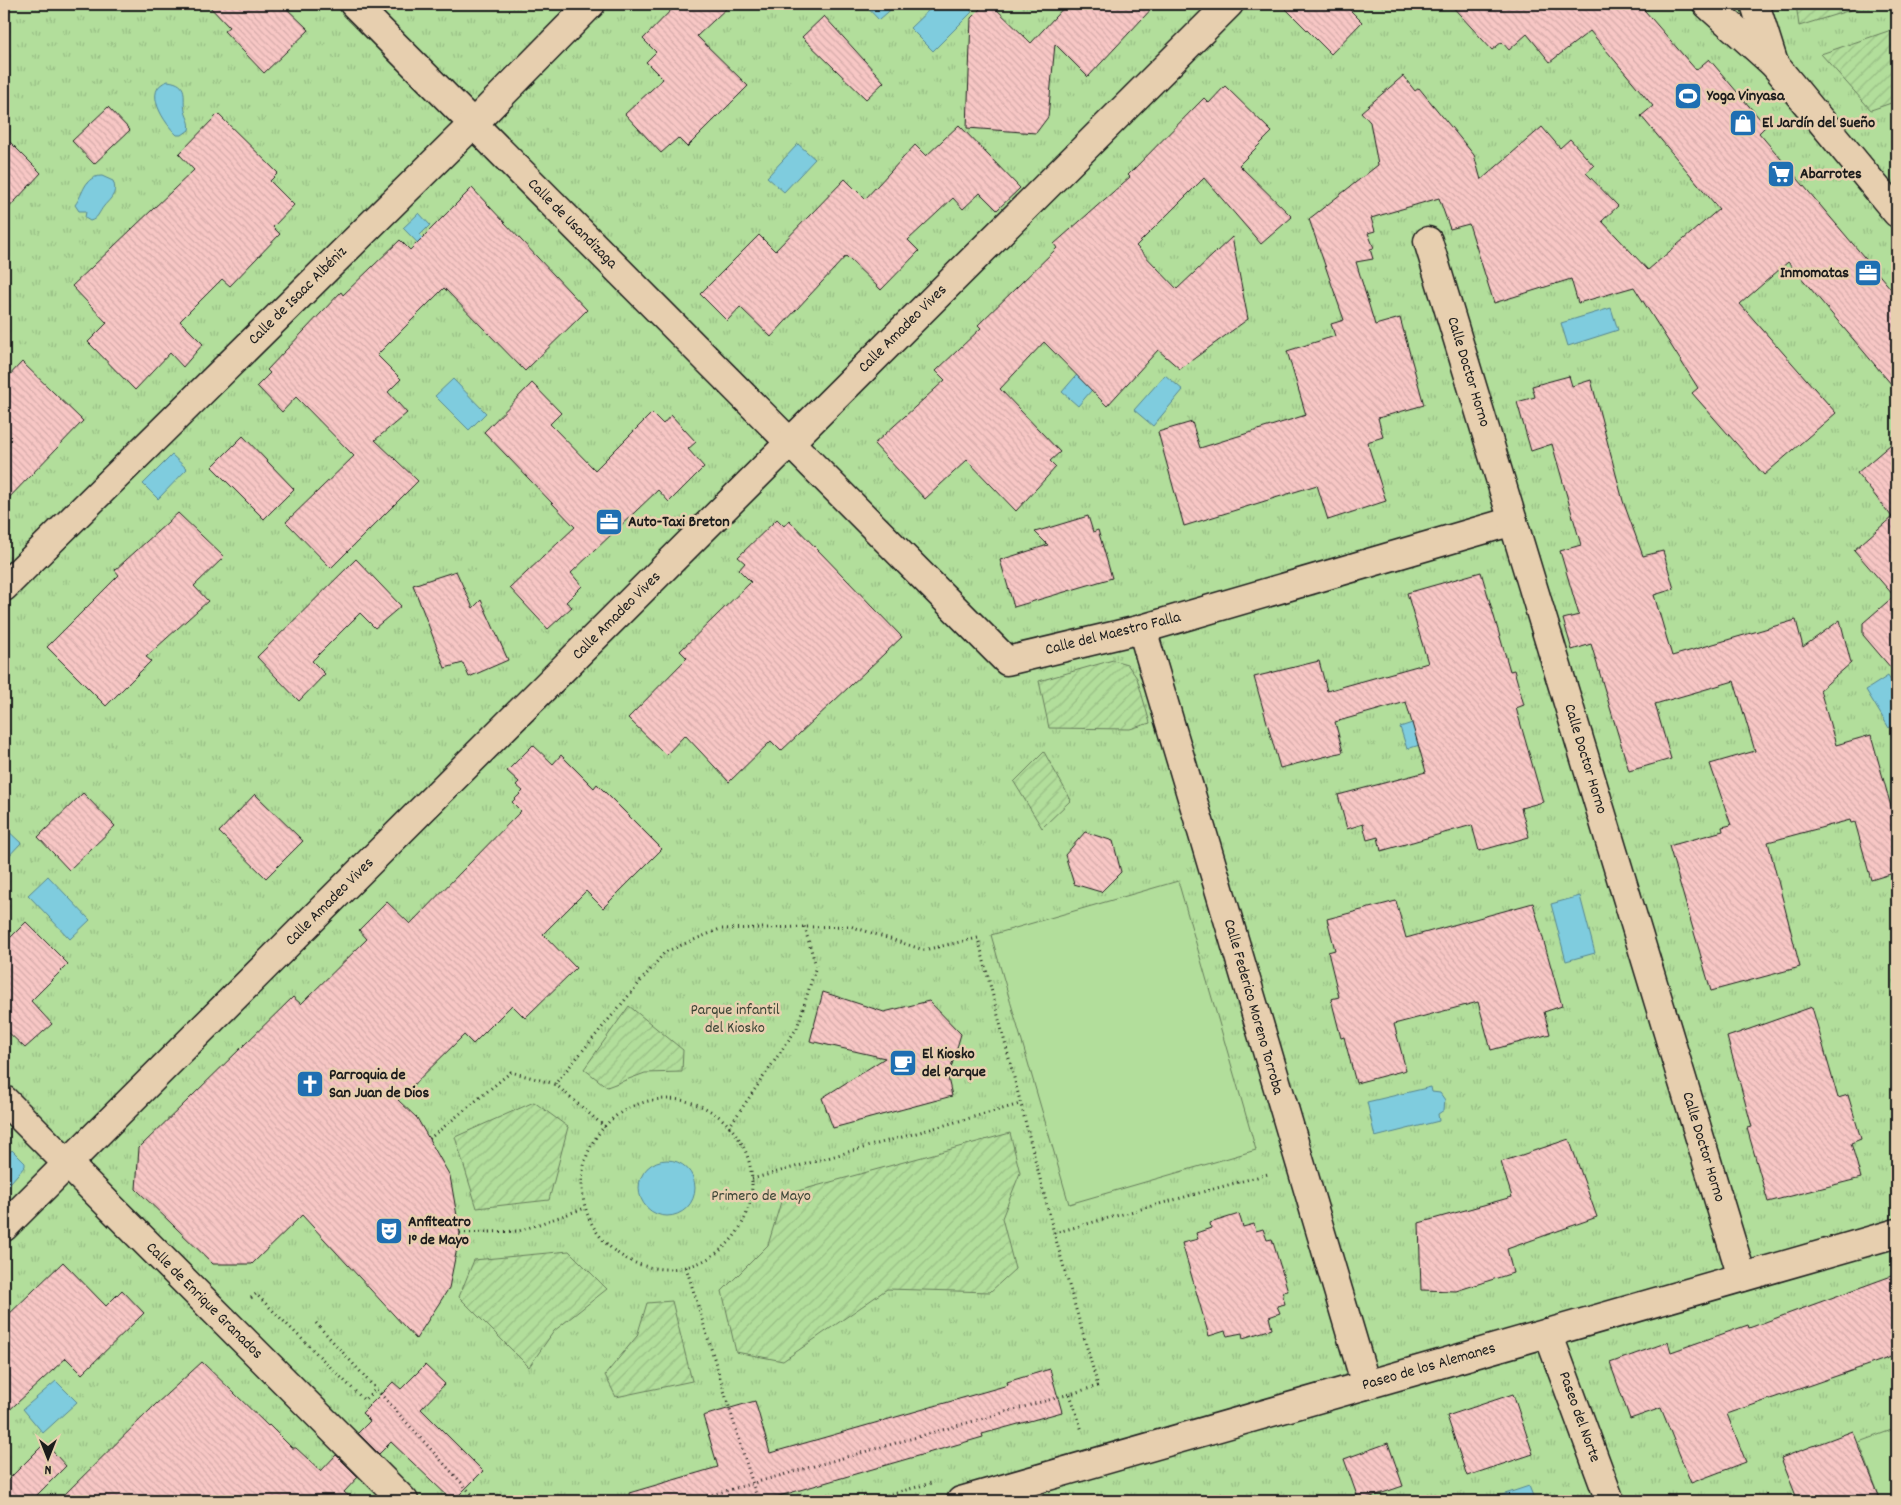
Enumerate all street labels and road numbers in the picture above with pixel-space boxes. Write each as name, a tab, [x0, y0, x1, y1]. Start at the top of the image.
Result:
street label: Calle de Usandizaga	[522, 174, 623, 275]
street label: Calle de Isaac Albéniz	[243, 241, 353, 351]
street label: Calle Amadeo Vives	[853, 279, 953, 379]
street label: Calle Doctor Horno	[1440, 314, 1496, 430]
street label: Calle Amadeo Vives	[567, 566, 667, 666]
street label: Calle del Maestro Falla	[1043, 606, 1184, 662]
street label: Calle Doctor Horno	[1557, 701, 1613, 817]
street label: Calle Amadeo Vives	[280, 852, 380, 952]
street label: Calle Federico Moreno Torroba	[1217, 917, 1289, 1098]
street label: Calle Doctor Horno	[1675, 1089, 1731, 1205]
street label: Calle de Enrique Granados	[140, 1237, 268, 1365]
street label: Paseo de los Alemanes	[1359, 1337, 1499, 1397]
street label: Paseo del Norte	[1552, 1368, 1606, 1466]

